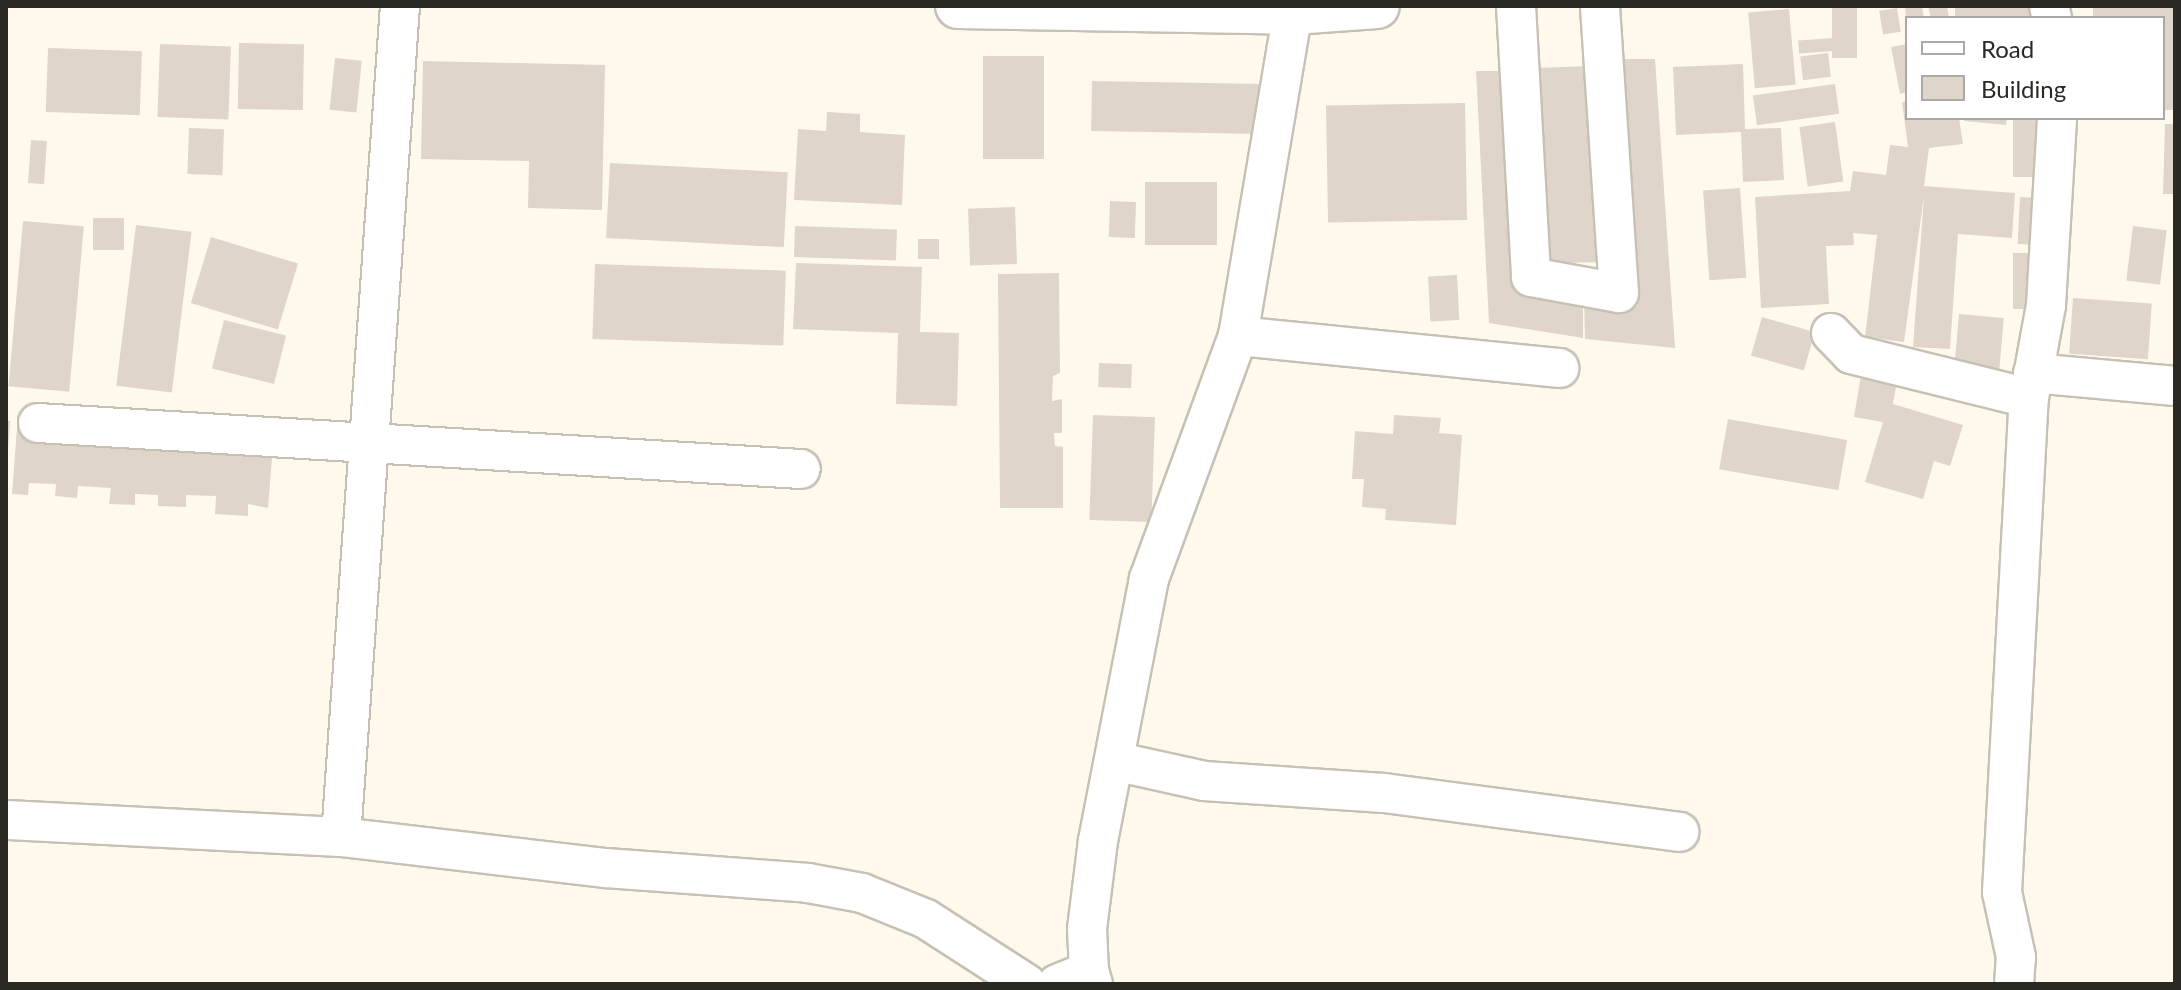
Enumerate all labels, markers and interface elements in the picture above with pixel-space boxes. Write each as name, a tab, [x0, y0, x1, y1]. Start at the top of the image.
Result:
legend	[1905, 16, 2165, 120]
text: Road	[1981, 34, 2034, 63]
text: Building	[1981, 74, 2066, 103]

